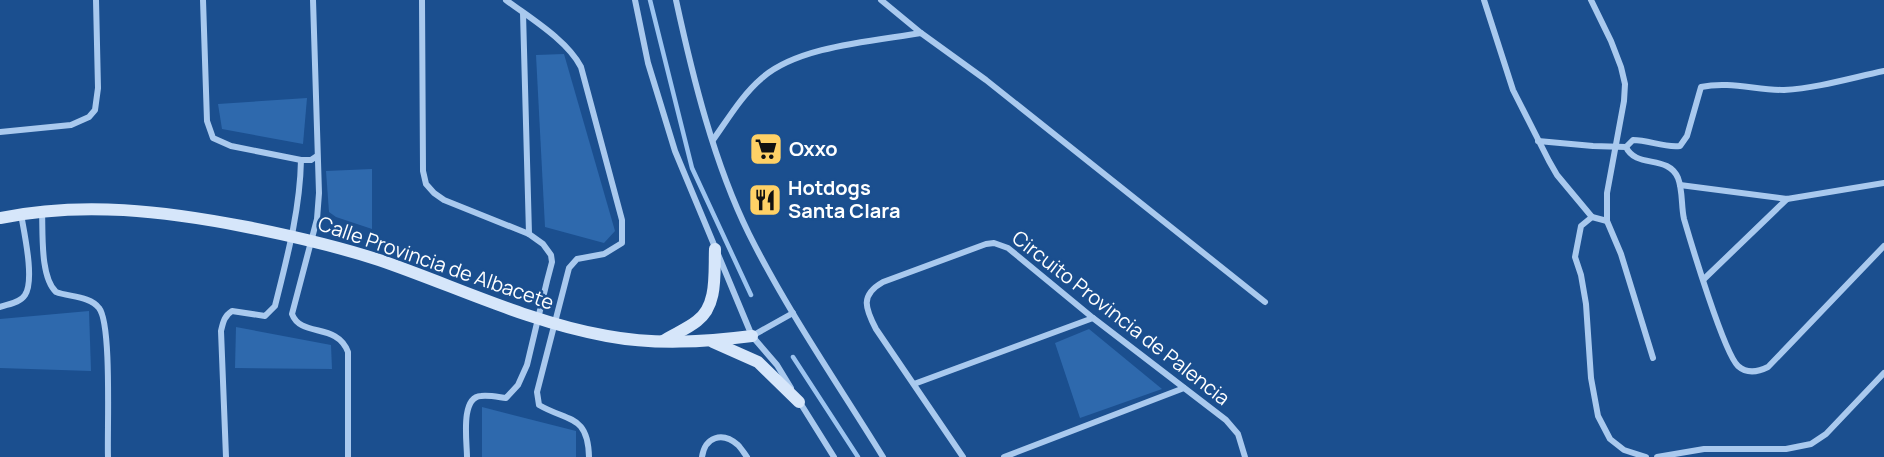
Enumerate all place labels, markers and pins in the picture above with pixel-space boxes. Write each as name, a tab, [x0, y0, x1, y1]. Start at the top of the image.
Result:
supermarket icon: Oxxo	[748, 131, 784, 167]
place label: Oxxo	[789, 135, 838, 162]
place label: Hotdogs Santa Clara	[788, 174, 901, 224]
restaurant icon: Hotdogs Santa Clara	[747, 182, 783, 218]

